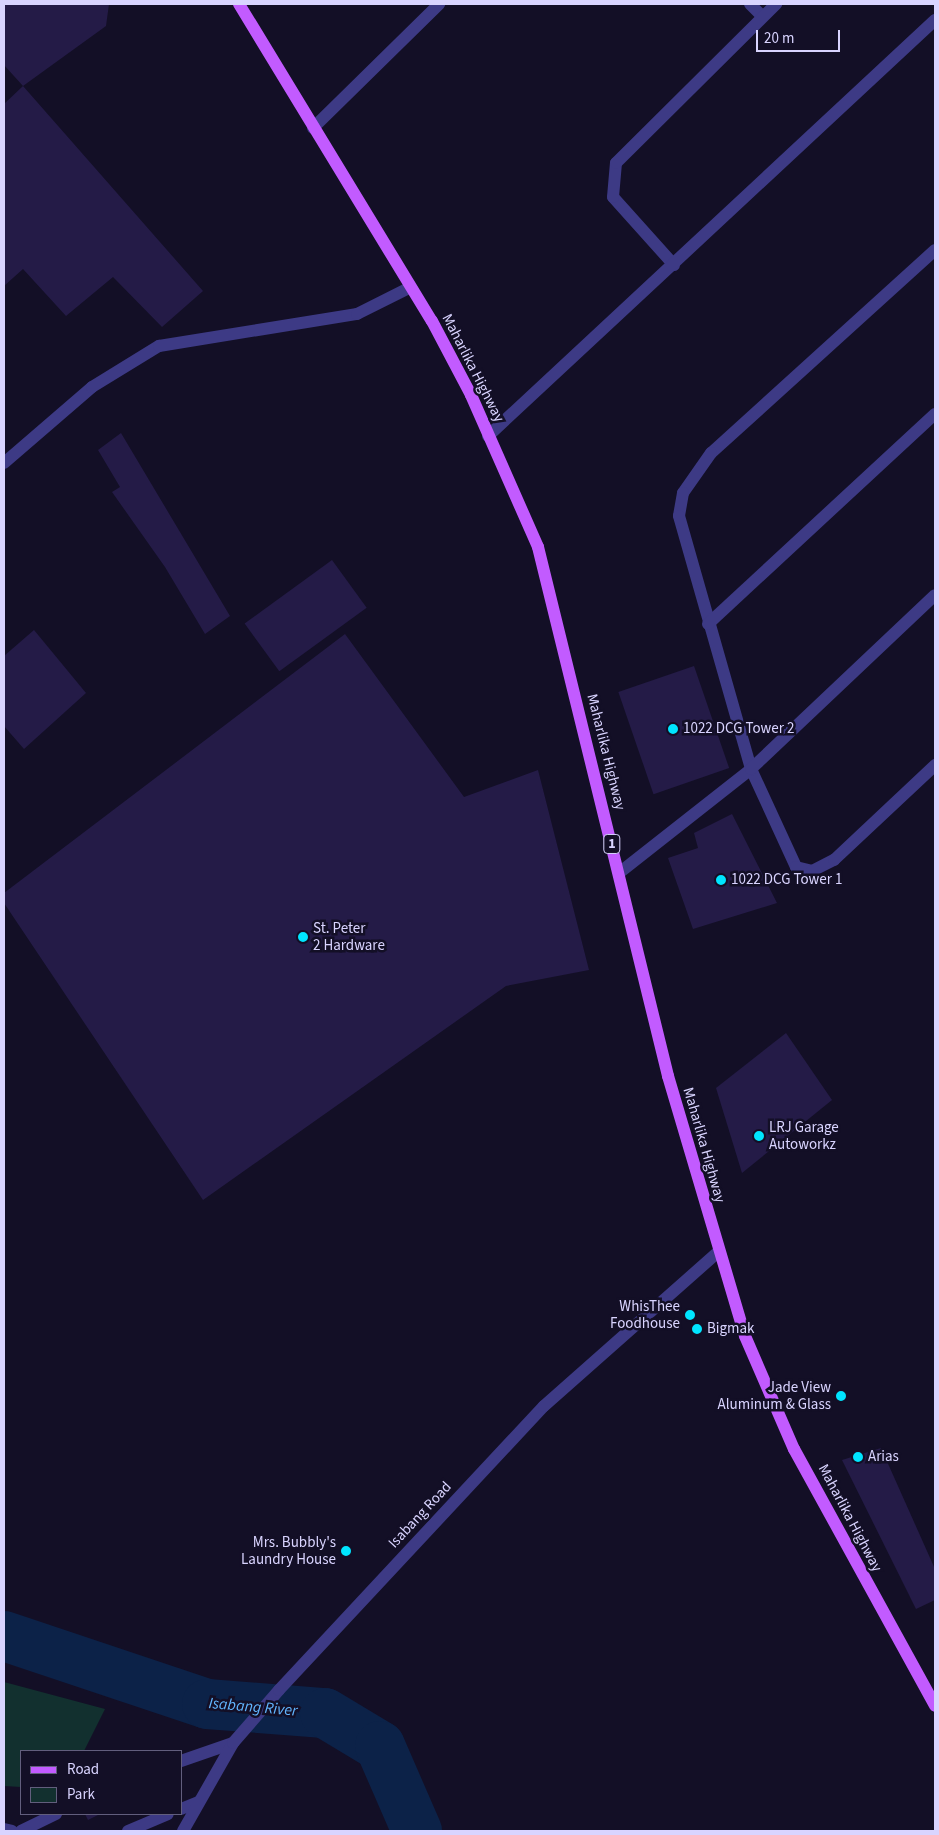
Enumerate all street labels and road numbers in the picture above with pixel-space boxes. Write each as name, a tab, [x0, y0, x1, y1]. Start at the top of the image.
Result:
street label: Maharlika Highway	[438, 311, 508, 425]
street label: Maharlika Highway	[583, 692, 629, 812]
road number: 1	[603, 832, 621, 856]
street label: Maharlika Highway	[679, 1085, 729, 1205]
street label: Maharlika Highway	[814, 1461, 886, 1575]
street label: Isabang Road	[385, 1478, 455, 1552]

